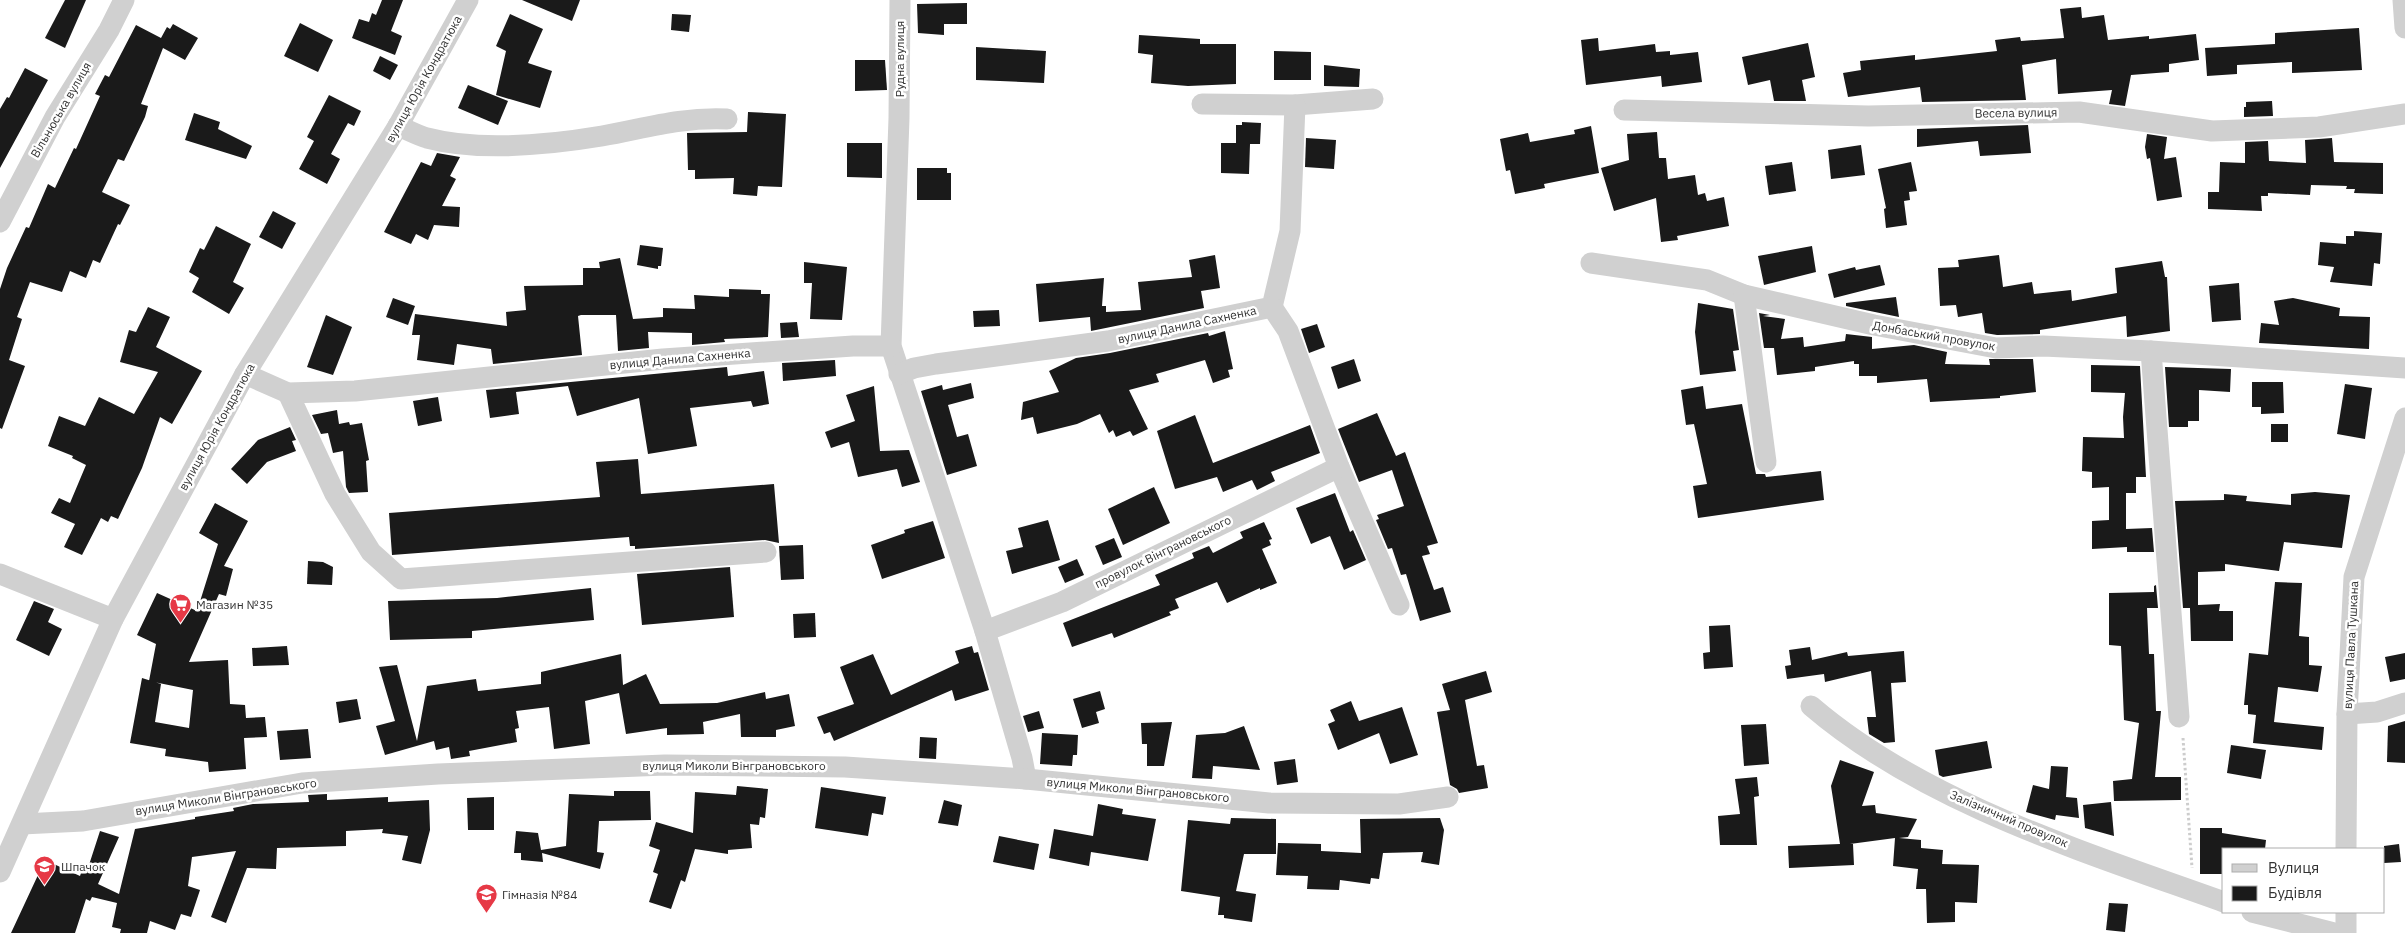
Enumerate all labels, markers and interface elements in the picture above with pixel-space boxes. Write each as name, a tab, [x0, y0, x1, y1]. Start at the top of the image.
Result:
street label: вулиця Юрія Кондратюка	[382, 12, 465, 145]
street label: Рудна вулиця	[892, 21, 907, 97]
street label: Вільнюська вулиця	[27, 59, 94, 160]
street label: Весела вулиця	[1974, 104, 2058, 121]
street label: вулиця Данила Сахненка	[1116, 302, 1258, 347]
street label: Донбаський провулок	[1871, 317, 1997, 354]
street label: вулиця Данила Сахненка	[609, 345, 752, 372]
street label: вулиця Юрія Кондратюка	[175, 360, 258, 493]
street label: провулок Вінграновського	[1092, 512, 1234, 591]
street label: вулиця Павла Тушкана	[2340, 580, 2361, 709]
supermarket icon: Магазин №35	[168, 593, 192, 624]
place label: Магазин №35	[196, 597, 273, 612]
street label: вулиця Миколи Вінграновського	[642, 758, 826, 773]
street label: вулиця Миколи Вінграновського	[1046, 774, 1230, 805]
street label: вулиця Миколи Вінграновського	[134, 775, 318, 818]
street label: Залізничний провулок	[1948, 787, 2071, 850]
legend	[2222, 848, 2385, 913]
school or university icon: Шпачок	[33, 855, 57, 886]
text: Вулиця	[2268, 858, 2319, 877]
place label: Шпачок	[61, 859, 106, 874]
school or university icon: Гімназія №84	[474, 883, 498, 914]
text: Будівля	[2268, 883, 2322, 902]
place label: Гімназія №84	[502, 887, 578, 902]

